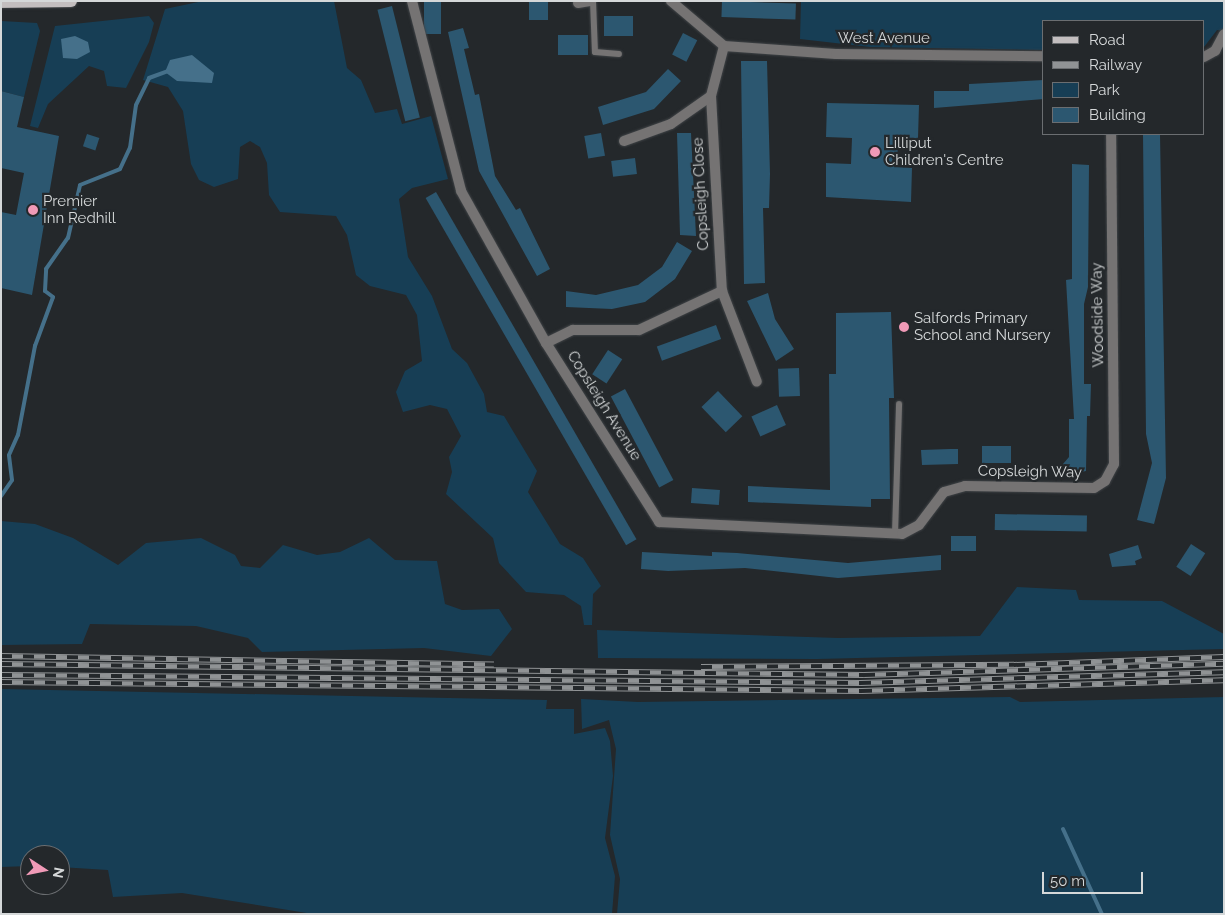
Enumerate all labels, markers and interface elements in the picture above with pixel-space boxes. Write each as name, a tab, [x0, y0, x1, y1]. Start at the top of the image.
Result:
legend	[1042, 20, 1205, 135]
street label: West Avenue	[838, 30, 930, 48]
text: Road	[1089, 31, 1125, 49]
text: Railway	[1089, 56, 1142, 74]
text: Park	[1089, 81, 1120, 99]
text: Building	[1089, 106, 1146, 124]
place label: Lilliput Children's Centre	[885, 134, 1004, 169]
street label: Copsleigh Close	[689, 137, 713, 251]
marker: Lilliput Children's Centre	[869, 146, 881, 158]
place label: Premier Inn Redhill	[43, 192, 116, 227]
marker: Premier Inn Redhill	[27, 204, 39, 216]
street label: Woodside Way	[1088, 262, 1108, 368]
place label: Salfords Primary School and Nursery	[914, 309, 1051, 344]
marker: Salfords Primary School and Nursery	[898, 321, 910, 333]
street label: Copsleigh Avenue	[563, 348, 645, 464]
street label: Copsleigh Way	[978, 462, 1082, 482]
north arrow	[20, 845, 70, 895]
scale bar	[1045, 862, 1146, 894]
text: N	[50, 866, 68, 879]
text: 50 m	[1050, 872, 1085, 890]

